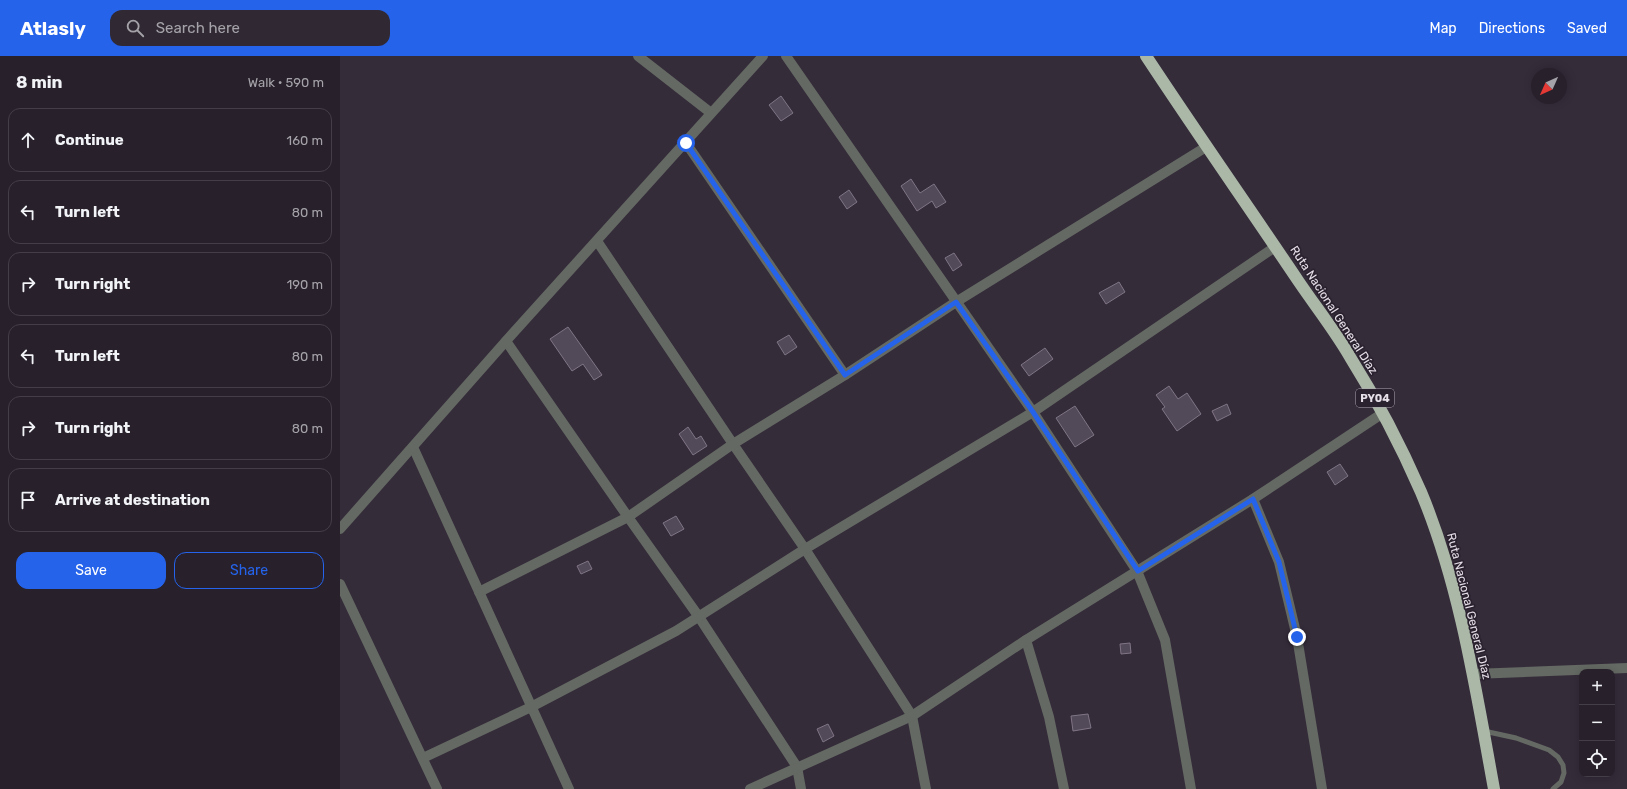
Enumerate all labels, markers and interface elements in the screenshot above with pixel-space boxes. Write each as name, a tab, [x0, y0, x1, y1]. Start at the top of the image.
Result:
search box	[110, 10, 390, 46]
text: Atlasly	[20, 17, 86, 40]
icon: search	[124, 17, 146, 39]
text: Search here	[156, 19, 240, 37]
text: Map	[1430, 20, 1457, 37]
text: Directions	[1479, 20, 1545, 37]
text: Saved	[1567, 20, 1607, 37]
north arrow	[1531, 68, 1567, 104]
text: 8 min	[16, 72, 63, 92]
text: Walk · 590 m	[248, 75, 324, 90]
icon: ahead	[17, 129, 39, 151]
text: Continue	[55, 131, 124, 149]
text: 160 m	[287, 133, 323, 148]
route start	[677, 134, 695, 152]
icon: left	[17, 201, 39, 223]
text: Turn left	[55, 203, 120, 221]
text: 80 m	[292, 205, 323, 220]
street label: Ruta Nacional General Díaz	[1287, 243, 1381, 377]
icon: right	[17, 273, 39, 295]
text: Turn right	[55, 275, 130, 293]
text: 190 m	[287, 277, 323, 292]
icon: left	[17, 345, 39, 367]
text: Turn left	[55, 347, 120, 365]
text: 80 m	[292, 349, 323, 364]
road number: PY04	[1356, 389, 1394, 407]
icon: right	[17, 417, 39, 439]
text: Turn right	[55, 419, 130, 437]
text: 80 m	[292, 421, 323, 436]
icon: arrive	[17, 489, 39, 511]
text: Arrive at destination	[55, 491, 210, 509]
street label: Ruta Nacional General Díaz	[1444, 531, 1494, 681]
button: Save	[16, 552, 166, 589]
button: Share	[174, 552, 324, 589]
route end	[1288, 628, 1306, 646]
map controls	[1579, 669, 1615, 777]
button: +	[1579, 669, 1615, 705]
button: −	[1579, 705, 1615, 741]
button: locate	[1579, 741, 1615, 777]

